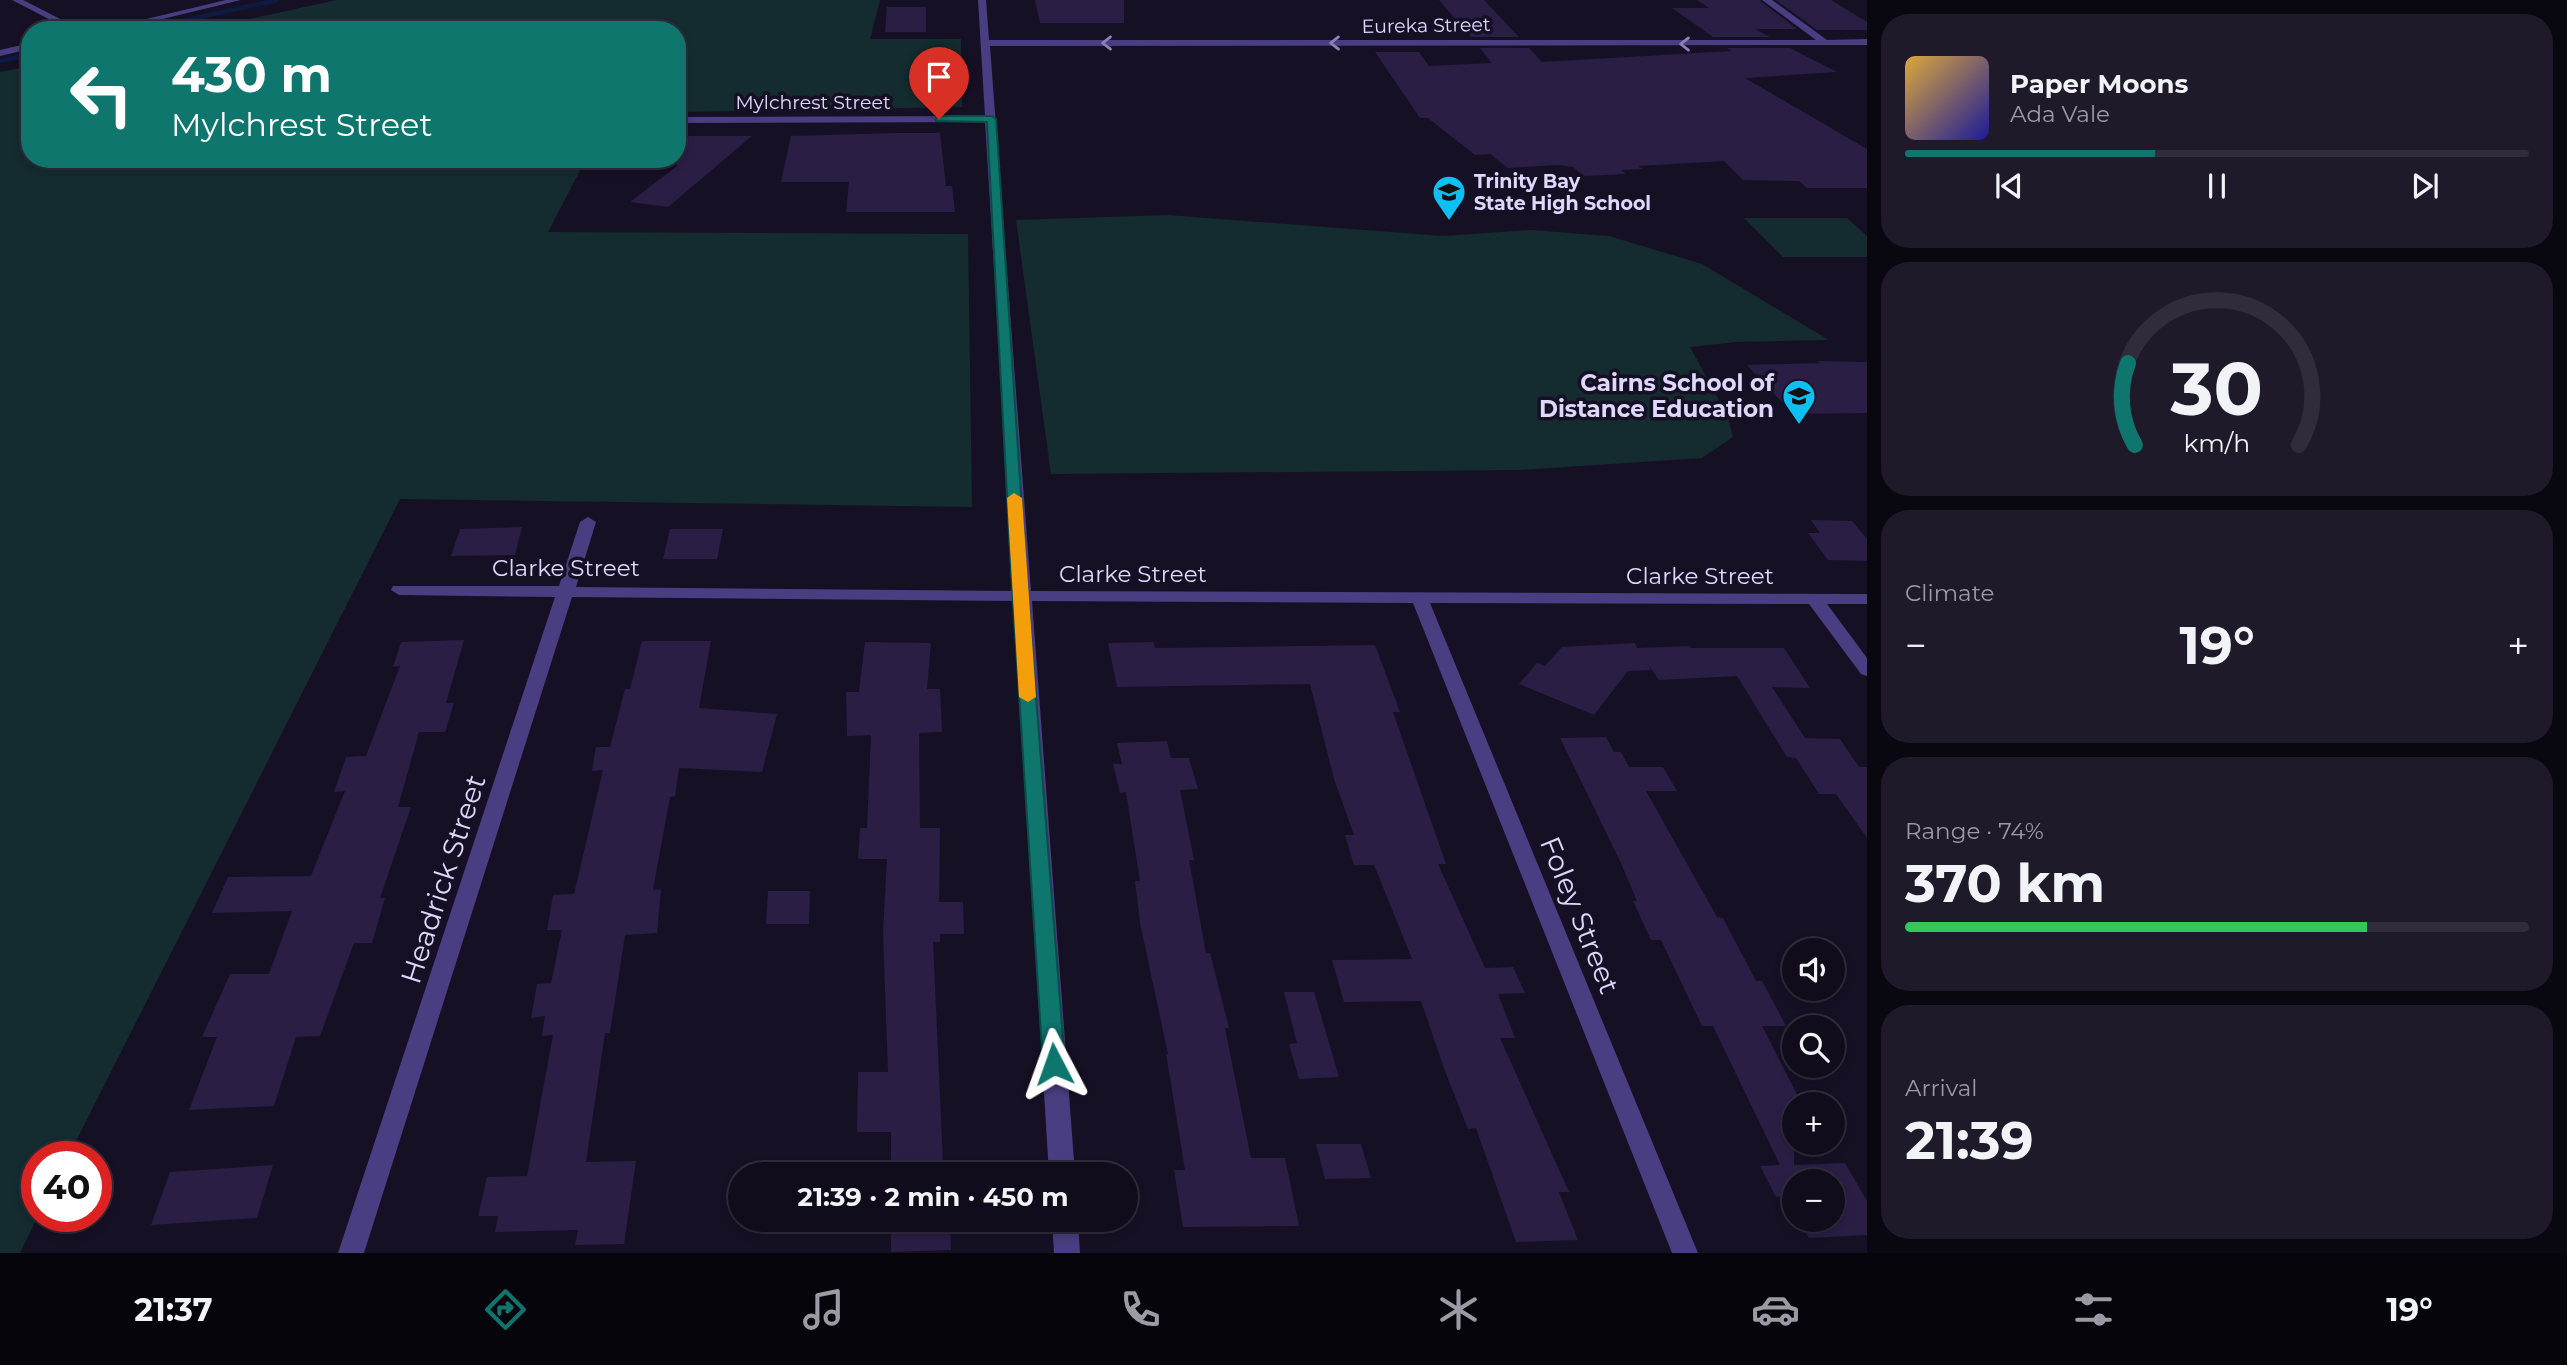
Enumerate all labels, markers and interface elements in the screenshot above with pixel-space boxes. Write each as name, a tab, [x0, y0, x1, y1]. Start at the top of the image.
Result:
street label: Eureka Street	[1361, 13, 1491, 38]
one-way arrow	[1102, 35, 1112, 51]
one-way arrow	[1329, 35, 1340, 51]
one-way arrow	[1679, 36, 1690, 52]
text: 430 m	[171, 45, 332, 104]
pin	[909, 47, 969, 119]
icon: left	[56, 49, 147, 140]
icon: arrive	[920, 58, 958, 96]
text: Paper Moons	[2010, 68, 2188, 100]
street label: Mylchrest Street	[735, 91, 891, 114]
text: Ada Vale	[2010, 100, 2110, 128]
text: Mylchrest Street	[171, 105, 432, 144]
icon: previous	[1990, 167, 2028, 205]
icon: pause	[2198, 167, 2236, 205]
icon: next	[2406, 167, 2444, 205]
place label: Trinity Bay State High School	[1474, 170, 1651, 215]
school or university icon: Trinity Bay State High School	[1430, 173, 1468, 222]
text: 30	[2170, 345, 2263, 433]
place label: Cairns School of Distance Education	[1539, 369, 1775, 423]
school or university icon: Cairns School of Distance Education	[1780, 377, 1818, 426]
text: km/h	[2184, 427, 2250, 457]
street label: Clarke Street	[492, 554, 640, 582]
street label: Clarke Street	[1059, 560, 1207, 588]
street label: Clarke Street	[1626, 562, 1774, 590]
text: Climate	[1905, 579, 1994, 607]
text: 19°	[2179, 614, 2255, 677]
text: −	[1905, 622, 1927, 669]
text: +	[2507, 622, 2529, 669]
street label: Headrick Street	[393, 770, 493, 988]
text: Range · 74%	[1905, 817, 2044, 845]
street label: Foley Street	[1533, 832, 1627, 998]
text: 370 km	[1905, 852, 2105, 915]
map controls	[1782, 938, 1845, 1232]
button: sound	[1782, 938, 1845, 1001]
button: search	[1782, 1015, 1845, 1078]
position arrow	[1017, 1027, 1091, 1101]
text: Arrival	[1905, 1074, 1978, 1102]
button: +	[1782, 1092, 1845, 1155]
text: 21:39	[1905, 1109, 2034, 1172]
speed limit sign: 40	[21, 1141, 112, 1232]
button: −	[1782, 1169, 1845, 1232]
text: 21:39 · 2 min · 450 m	[798, 1181, 1068, 1213]
icon: directions	[481, 1285, 530, 1334]
icon: music	[799, 1285, 848, 1334]
icon: phone	[1116, 1285, 1165, 1334]
icon: climate	[1434, 1285, 1483, 1334]
icon: car	[1751, 1285, 1800, 1334]
icon: filters	[2069, 1285, 2118, 1334]
text: 21:37	[134, 1290, 213, 1329]
text: 19°	[2386, 1290, 2433, 1329]

